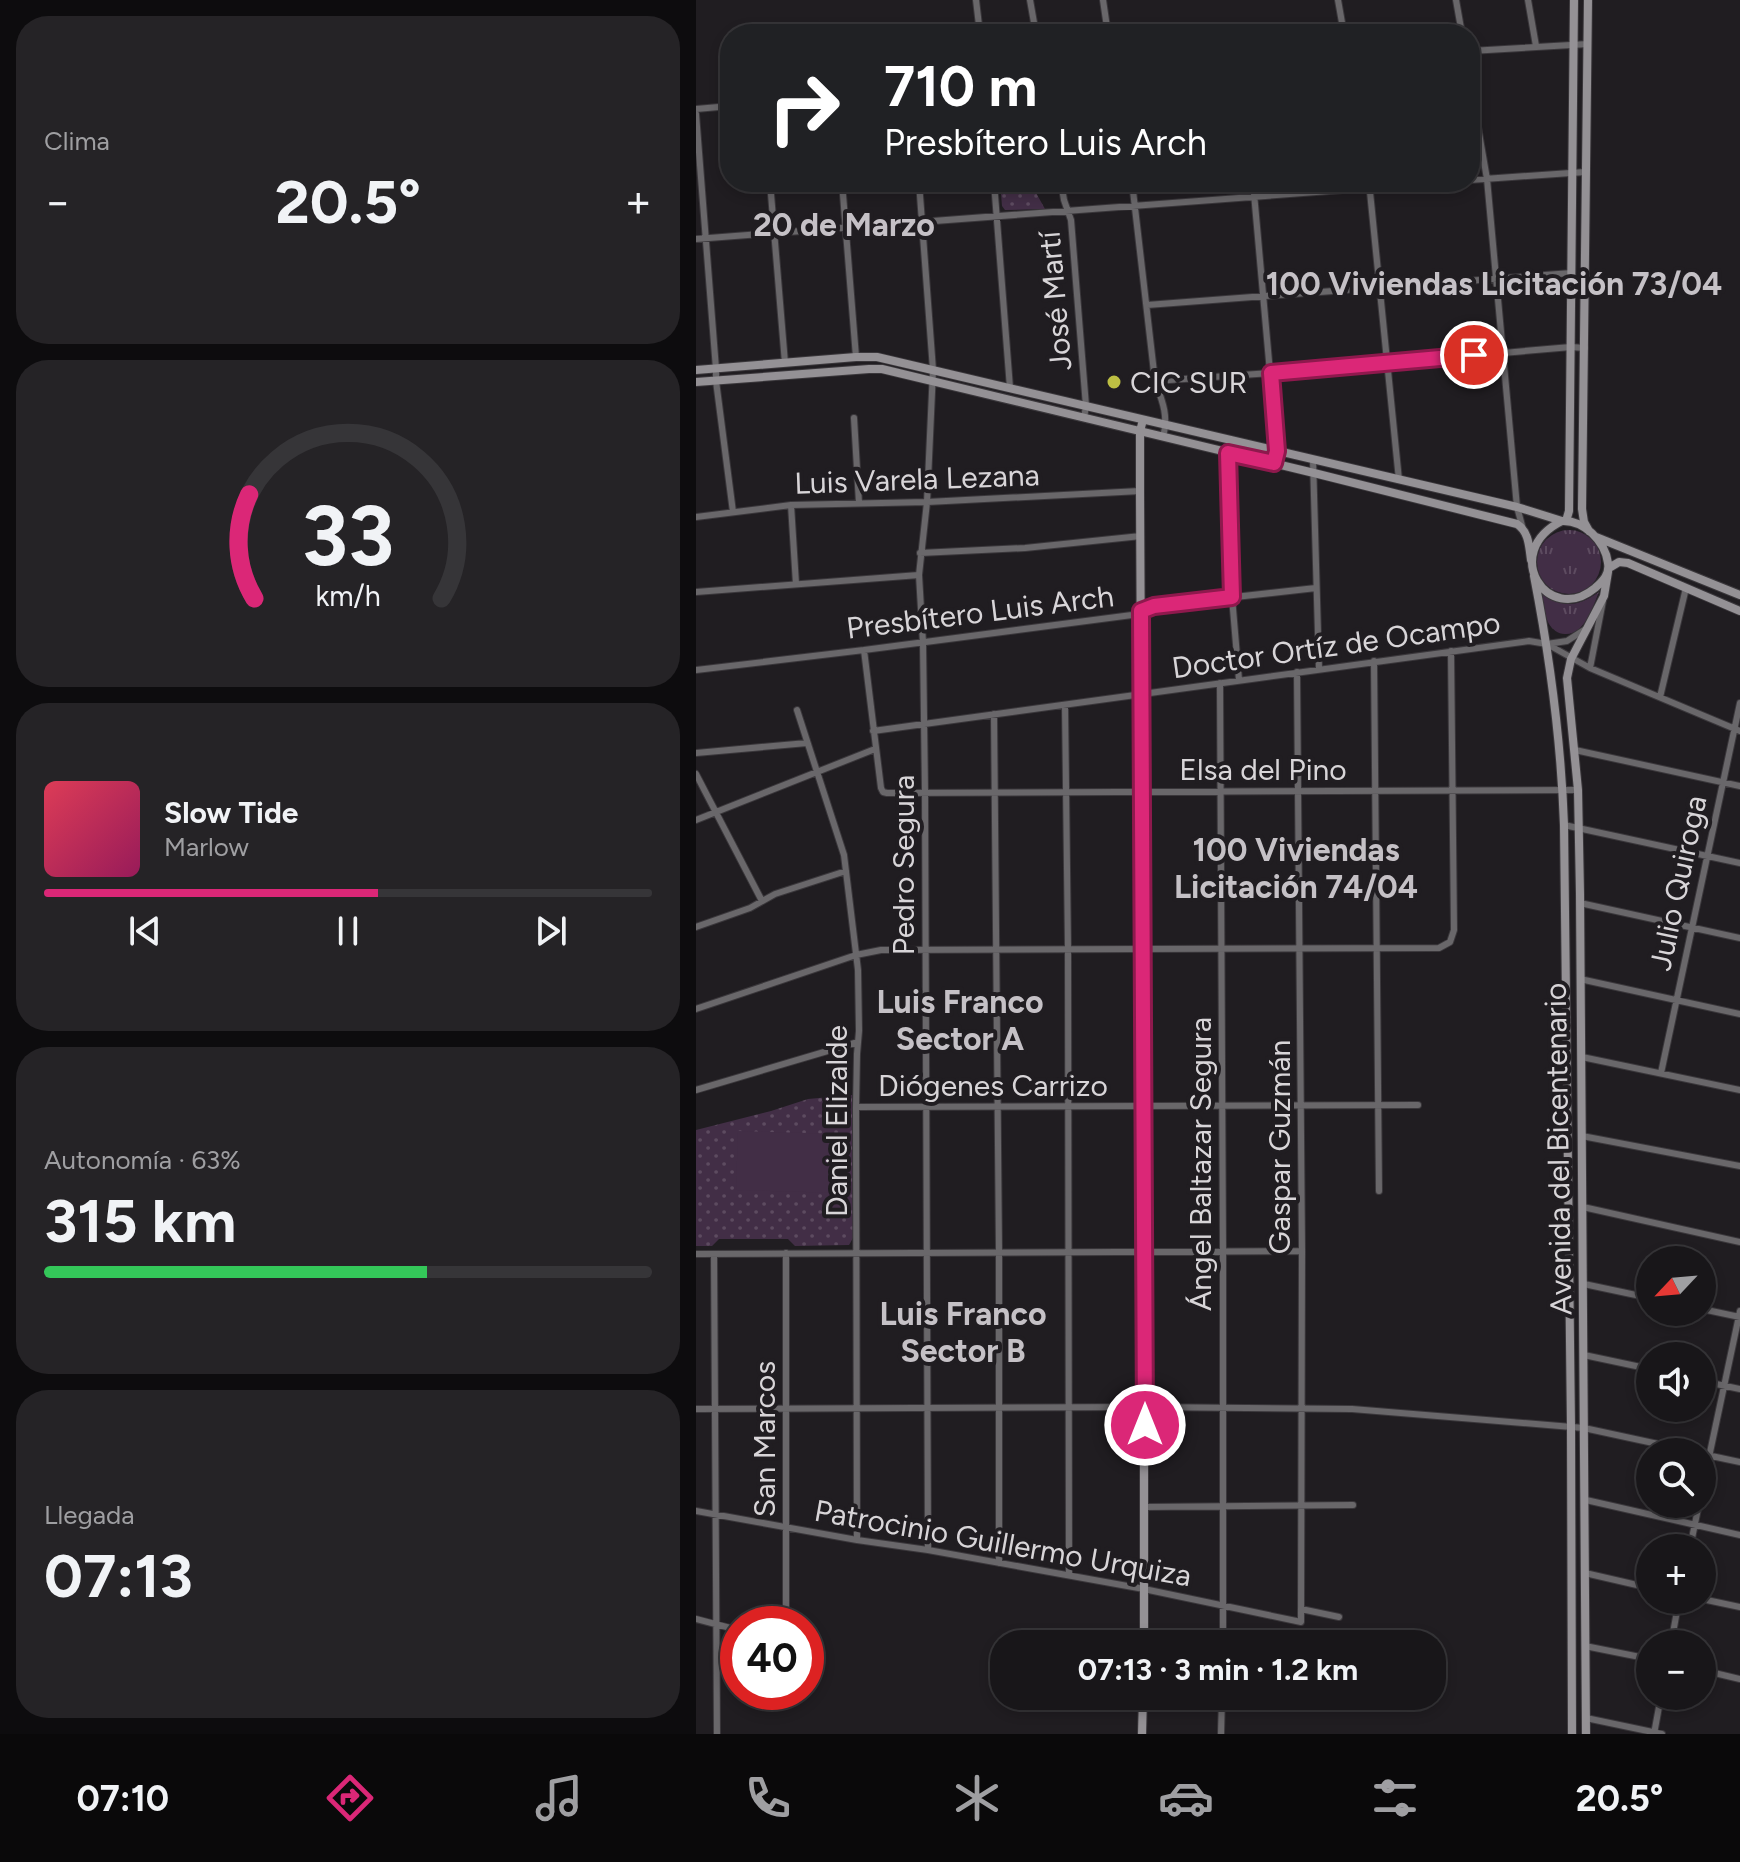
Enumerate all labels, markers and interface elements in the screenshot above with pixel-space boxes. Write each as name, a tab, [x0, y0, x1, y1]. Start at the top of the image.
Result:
text: 710 m	[884, 53, 1037, 120]
icon: right	[752, 56, 856, 160]
text: Presbítero Luis Arch	[884, 121, 1207, 164]
text: Clima	[44, 125, 110, 157]
text: 20.5°	[275, 166, 421, 238]
text: −	[44, 175, 71, 228]
text: +	[625, 175, 652, 228]
district label: 20 de Marzo	[753, 206, 935, 244]
street label: José Martí	[1030, 228, 1080, 372]
district label: 100 Viviendas Licitación 73/04	[1266, 265, 1722, 303]
pin	[1440, 321, 1508, 389]
icon: arrive	[1452, 333, 1496, 377]
place label: CIC SUR	[1130, 364, 1247, 401]
marker: CIC SUR	[1105, 373, 1123, 391]
street label: Luis Varela Lezana	[794, 456, 1040, 502]
text: 33	[302, 486, 394, 586]
street label: Presbítero Luis Arch	[844, 577, 1116, 647]
text: km/h	[315, 580, 381, 614]
street label: Doctor Ortíz de Ocampo	[1169, 604, 1503, 686]
street label: Elsa del Pino	[1179, 751, 1347, 788]
street label: Pedro Segura	[885, 775, 922, 955]
street label: Julio Quiroga	[1641, 792, 1715, 974]
text: Slow Tide	[164, 794, 298, 831]
text: Marlow	[164, 831, 249, 863]
district label: 100 Viviendas Licitación 74/04	[1174, 831, 1418, 906]
icon: previous	[123, 909, 167, 953]
icon: pause	[326, 909, 370, 953]
icon: next	[529, 909, 573, 953]
district label: Luis Franco Sector A	[876, 983, 1044, 1058]
street label: Avenida del Bicentenario	[1537, 983, 1579, 1315]
street label: Ángel Baltazar Segura	[1182, 1017, 1219, 1311]
street label: Daniel Elizalde	[818, 1025, 855, 1217]
street label: Gaspar Guzmán	[1261, 1040, 1298, 1254]
street label: Diógenes Carrizo	[878, 1067, 1108, 1104]
text: Autonomía · 63%	[44, 1144, 241, 1176]
text: 315 km	[44, 1185, 236, 1257]
north arrow	[1636, 1246, 1716, 1326]
map controls	[1636, 1246, 1716, 1710]
district label: Luis Franco Sector B	[879, 1295, 1047, 1370]
button: sound	[1636, 1342, 1716, 1422]
street label: San Marcos	[746, 1361, 783, 1517]
position arrow	[1103, 1383, 1187, 1467]
button: search	[1636, 1438, 1716, 1518]
street label: Patrocinio Guillermo Urquiza	[812, 1492, 1194, 1594]
text: Llegada	[44, 1499, 134, 1531]
button: +	[1636, 1534, 1716, 1614]
text: 07:13	[44, 1540, 193, 1612]
speed limit sign: 40	[720, 1606, 824, 1710]
button: −	[1636, 1630, 1716, 1710]
text: 07:13 · 3 min · 1.2 km	[1078, 1651, 1358, 1688]
icon: directions	[322, 1770, 378, 1826]
icon: music	[531, 1770, 587, 1826]
icon: phone	[740, 1770, 796, 1826]
icon: climate	[949, 1770, 1005, 1826]
icon: car	[1158, 1770, 1214, 1826]
icon: filters	[1367, 1770, 1423, 1826]
text: 07:10	[76, 1777, 169, 1820]
text: 20.5°	[1576, 1777, 1663, 1820]

